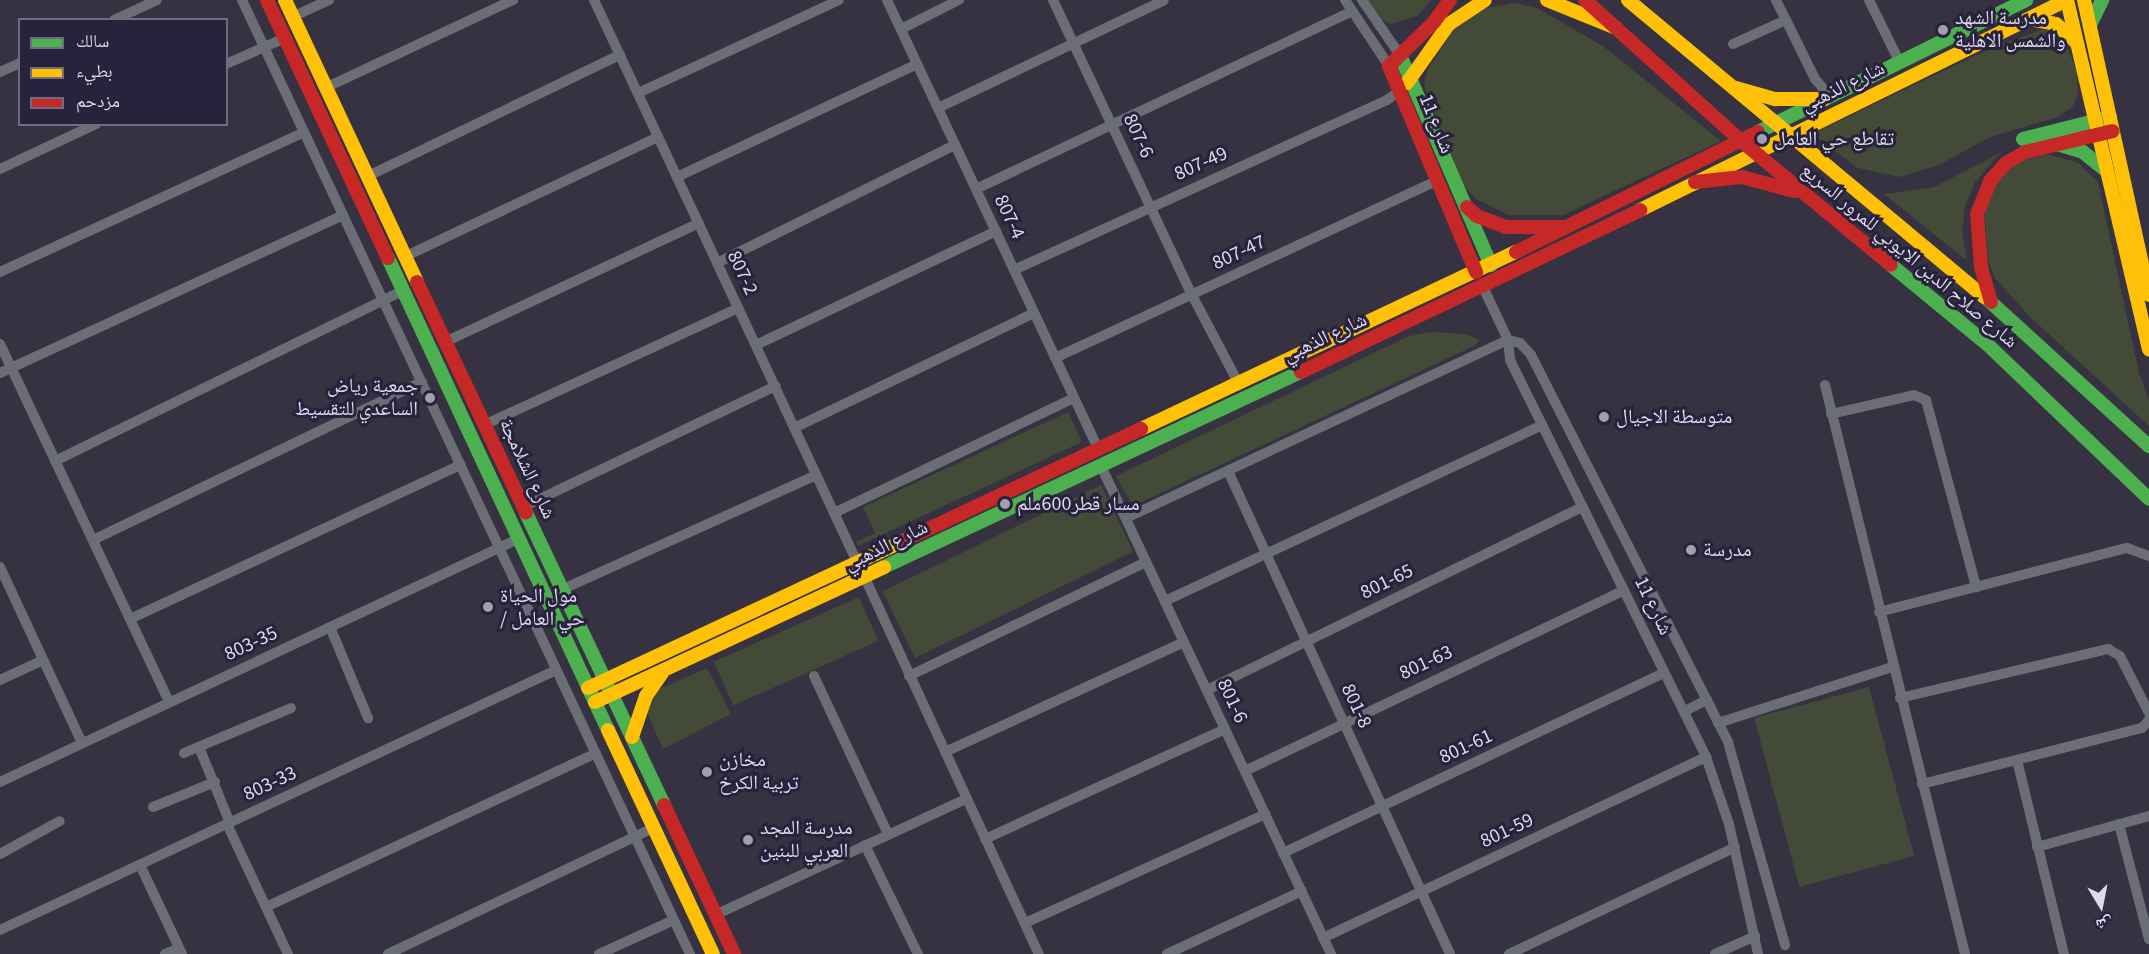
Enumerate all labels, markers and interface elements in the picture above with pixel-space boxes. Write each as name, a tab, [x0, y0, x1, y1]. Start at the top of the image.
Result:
place label: مدرسة الشهد والشمس الاهلية	[1955, 6, 2066, 53]
legend	[18, 18, 228, 126]
marker: مدرسة الشهد والشمس الاهلية	[1936, 23, 1950, 37]
text: سالك	[76, 29, 109, 54]
street label: شارع الذهبي	[1797, 56, 1889, 118]
text: بطيء	[76, 59, 113, 84]
text: مزدحم	[76, 89, 120, 114]
street label: شارع 11	[1413, 91, 1459, 157]
street label: 807-6	[1117, 110, 1159, 162]
place label: تقاطع حي العامل	[1774, 127, 1894, 151]
marker: تقاطع حي العامل	[1755, 132, 1769, 146]
street label: 807-49	[1171, 142, 1231, 186]
street label: شارع صلاح الدين الايوبي للمرور السريع	[1796, 158, 2022, 354]
street label: 807-4	[988, 191, 1030, 243]
street label: 807-47	[1209, 230, 1269, 276]
street label: 807-2	[721, 247, 763, 299]
street label: شارع الذهبي	[1279, 308, 1371, 368]
place label: جمعية رياض الساعدي للتقسيط	[295, 374, 418, 421]
marker: جمعية رياض الساعدي للتقسيط	[423, 391, 437, 405]
place label: متوسطة الاجيال	[1616, 405, 1732, 429]
marker: متوسطة الاجيال	[1597, 410, 1611, 424]
street label: شارع الشلامجة	[493, 415, 561, 523]
place label: مسار قطر600ملم	[1017, 492, 1140, 516]
marker: مسار قطر600ملم	[998, 497, 1012, 511]
street label: شارع الذهبي	[840, 515, 932, 577]
place label: مدرسة	[1703, 538, 1752, 562]
marker: مدرسة	[1684, 543, 1698, 557]
street label: 801-65	[1357, 559, 1417, 605]
street label: شارع 11	[1629, 573, 1677, 639]
place label: مول الحياة / حي العامل	[500, 584, 585, 631]
marker: مول الحياة / حي العامل	[481, 600, 495, 614]
street label: 803-35	[221, 621, 281, 667]
street label: 801-63	[1396, 640, 1456, 686]
street label: 801-6	[1211, 675, 1253, 727]
street label: 801-8	[1335, 680, 1377, 732]
street label: 801-61	[1436, 724, 1496, 770]
place label: مخازن تربية الكرخ	[719, 748, 799, 795]
street label: 803-33	[240, 761, 300, 807]
marker: مخازن تربية الكرخ	[700, 765, 714, 779]
street label: 801-59	[1477, 808, 1537, 854]
place label: مدرسة المجد العربي للبنين	[760, 816, 853, 863]
marker: مدرسة المجد العربي للبنين	[741, 833, 755, 847]
north arrow	[2071, 876, 2131, 936]
text: ش	[2094, 911, 2114, 936]

